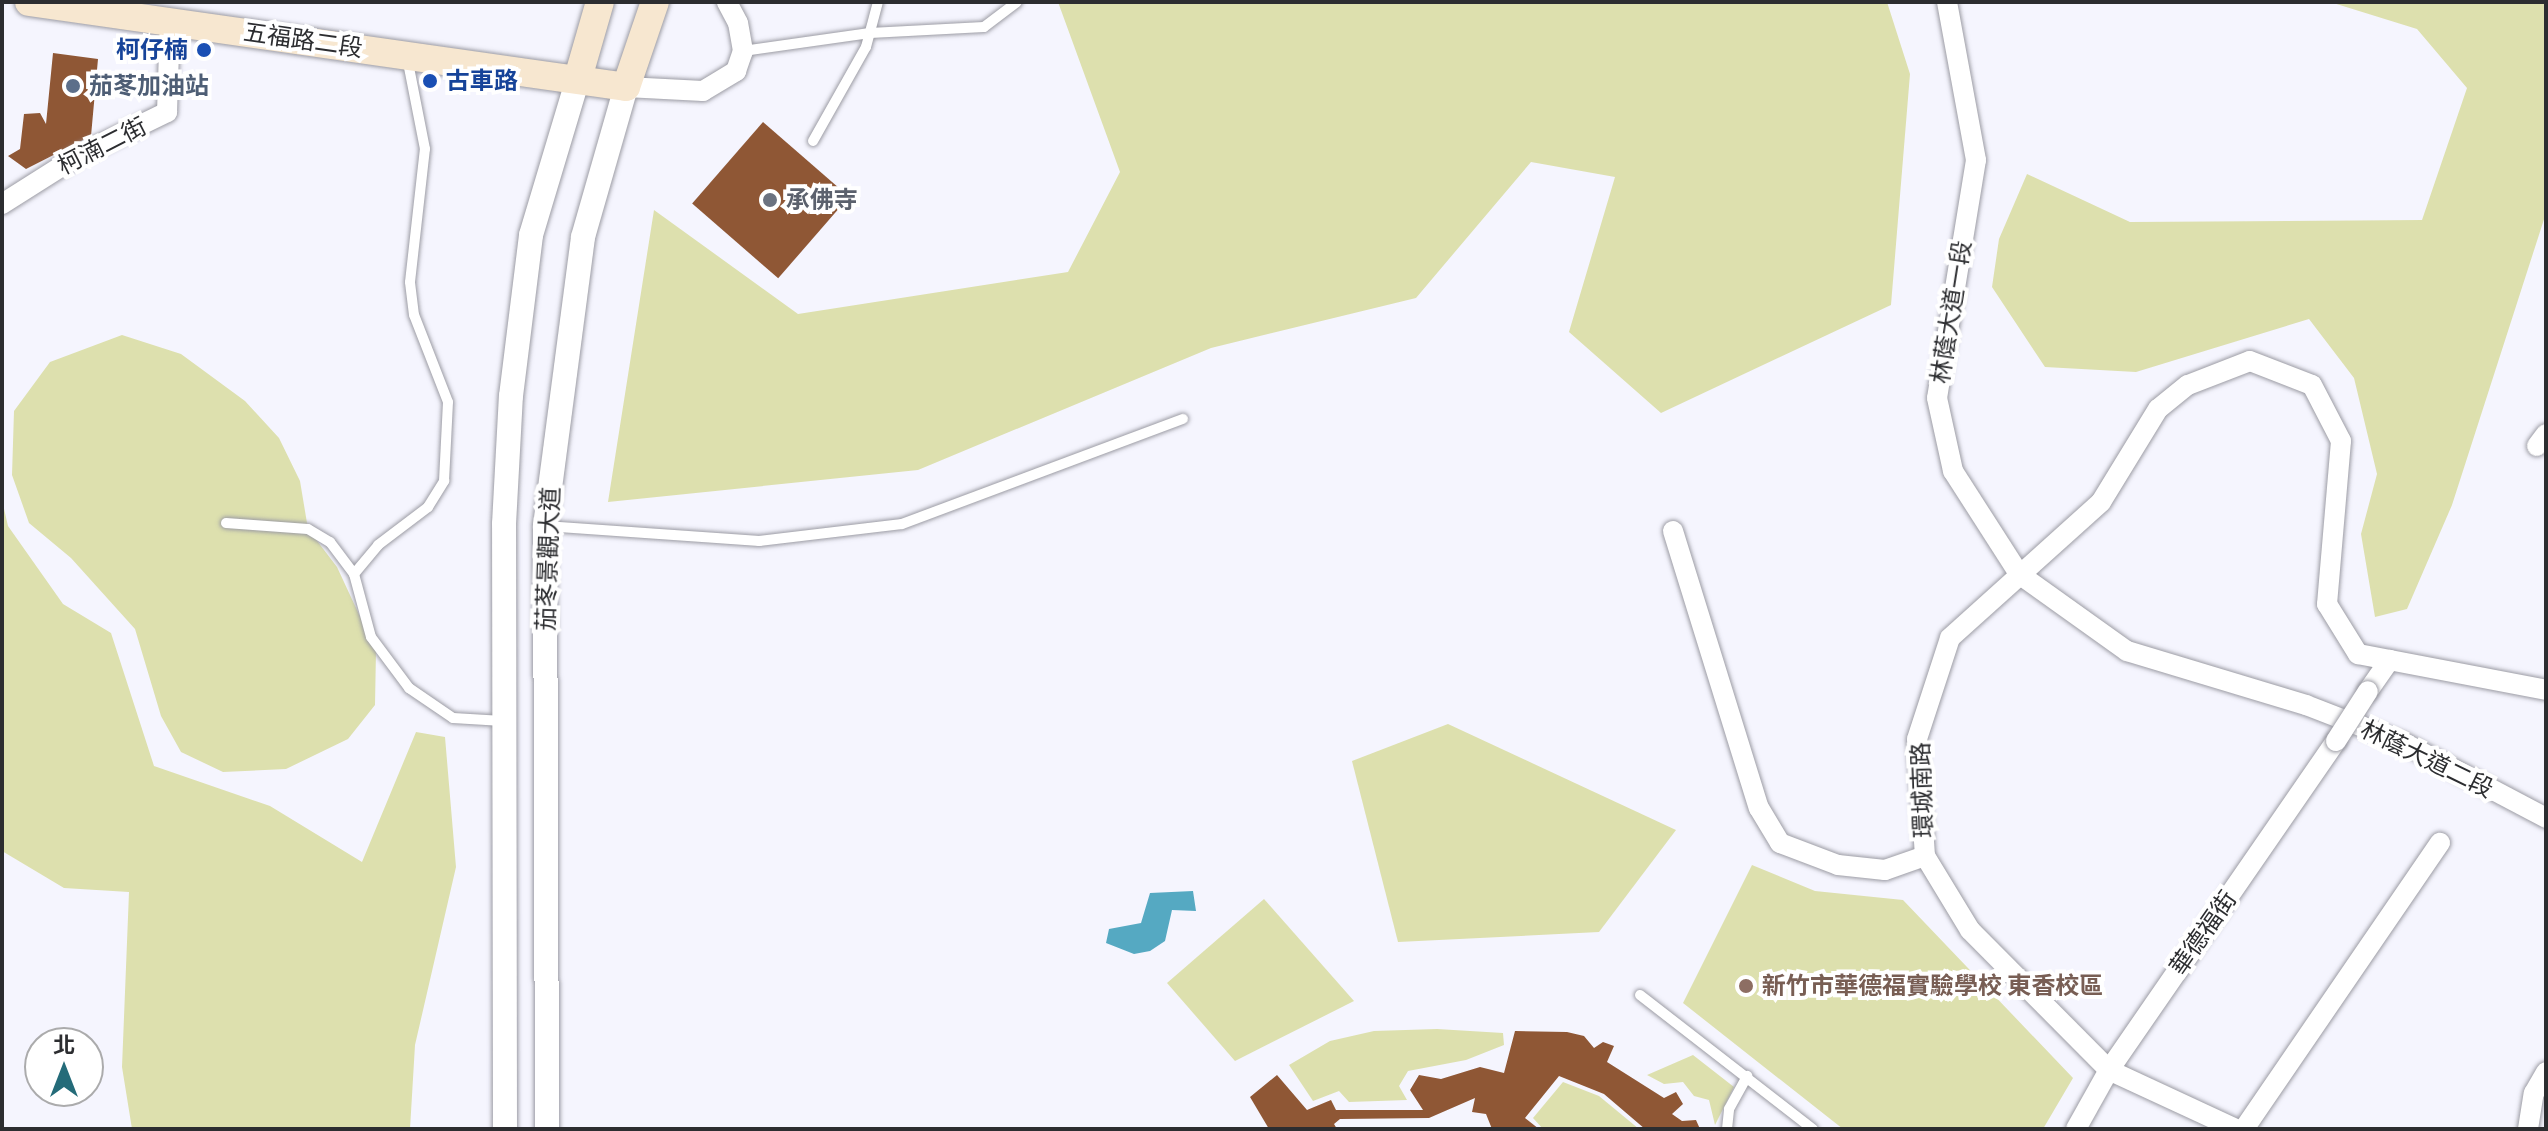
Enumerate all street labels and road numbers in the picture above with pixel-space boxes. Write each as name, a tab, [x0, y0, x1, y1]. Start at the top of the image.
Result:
street label: 五福路二段	[242, 17, 364, 63]
street label: 柯湳二街	[53, 111, 151, 181]
street label: 林蔭大道一段	[1926, 239, 1976, 385]
street label: 茄苳景觀大道	[531, 487, 565, 631]
street label: 林蔭大道二段	[2356, 714, 2498, 804]
street label: 環城南路	[1906, 742, 1938, 838]
street label: 華德福街	[2164, 885, 2242, 981]

